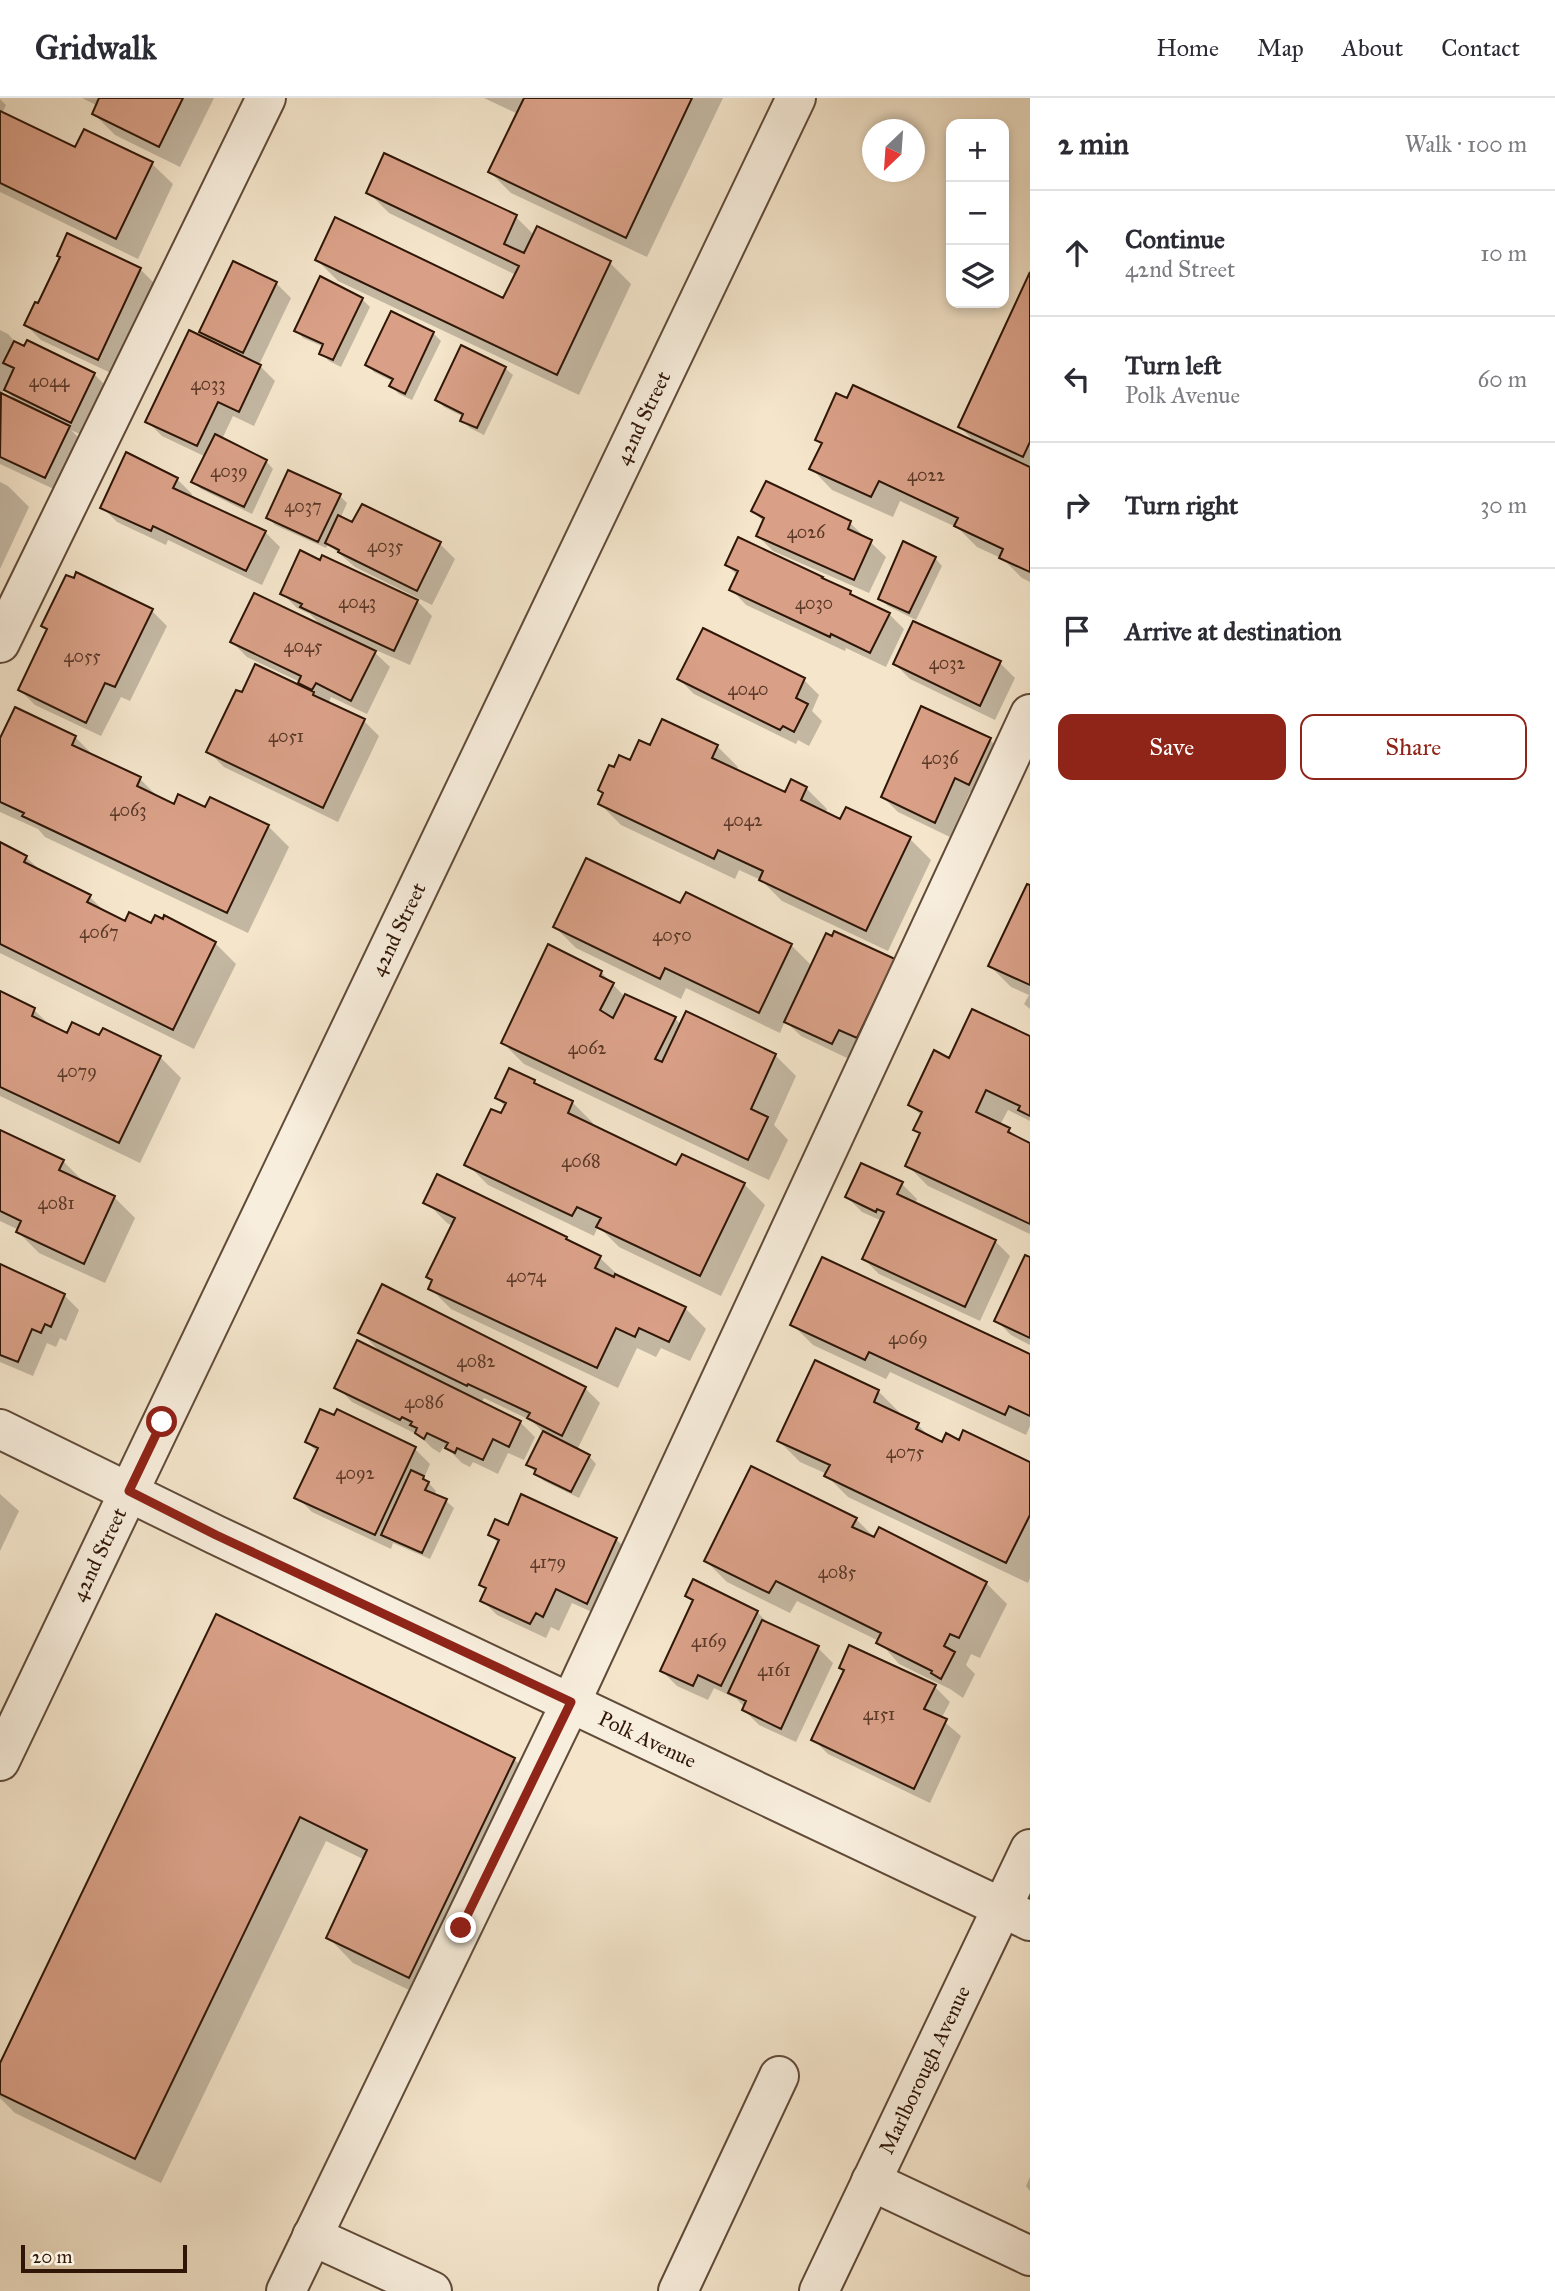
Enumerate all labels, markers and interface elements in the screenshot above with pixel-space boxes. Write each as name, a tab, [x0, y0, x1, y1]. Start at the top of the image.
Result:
text: Gridwalk	[35, 28, 157, 68]
text: Home	[1156, 33, 1219, 63]
text: Map	[1257, 33, 1304, 63]
text: About	[1342, 33, 1403, 63]
text: Contact	[1441, 33, 1520, 63]
north arrow	[862, 119, 925, 182]
map controls	[946, 119, 1009, 308]
button: +	[946, 119, 1009, 182]
text: 2 min	[1058, 126, 1129, 162]
text: Walk · 100 m	[1405, 130, 1527, 158]
button: −	[946, 182, 1009, 245]
text: Continue	[1125, 223, 1225, 255]
icon: ahead	[1058, 234, 1096, 272]
text: 10 m	[1480, 239, 1527, 267]
button: layers	[946, 245, 1009, 308]
text: 42nd Street	[1125, 255, 1235, 283]
text: Turn left	[1125, 349, 1221, 381]
icon: left	[1058, 360, 1096, 398]
text: 60 m	[1478, 365, 1527, 393]
street label: 42nd Street	[609, 366, 677, 469]
house number: 4044	[29, 370, 70, 392]
house number: 4033	[191, 373, 225, 395]
text: Polk Avenue	[1125, 381, 1240, 409]
house number: 4039	[210, 460, 248, 482]
house number: 4022	[907, 464, 945, 486]
icon: right	[1058, 486, 1096, 524]
text: Turn right	[1125, 489, 1238, 521]
text: 30 m	[1480, 491, 1527, 519]
house number: 4037	[284, 495, 322, 517]
house number: 4026	[787, 521, 826, 543]
house number: 4035	[367, 535, 404, 557]
house number: 4043	[338, 591, 376, 613]
house number: 4030	[795, 592, 833, 614]
icon: arrive	[1058, 612, 1096, 650]
text: Arrive at destination	[1125, 615, 1342, 647]
house number: 4045	[284, 635, 323, 657]
house number: 4055	[63, 645, 101, 667]
house number: 4032	[929, 652, 965, 674]
house number: 4040	[727, 678, 769, 700]
button: Save	[1058, 714, 1286, 780]
button: Share	[1300, 714, 1527, 780]
house number: 4051	[268, 725, 304, 747]
house number: 4036	[922, 747, 959, 769]
house number: 4063	[110, 799, 146, 821]
house number: 4042	[723, 809, 763, 831]
street label: 42nd Street	[365, 878, 432, 980]
house number: 4067	[79, 921, 119, 943]
house number: 4050	[652, 924, 692, 946]
house number: 4062	[568, 1037, 606, 1059]
house number: 4079	[57, 1060, 97, 1082]
house number: 4068	[561, 1150, 601, 1172]
house number: 4081	[37, 1192, 75, 1214]
house number: 4074	[506, 1265, 547, 1287]
house number: 4069	[888, 1327, 928, 1349]
house number: 4082	[457, 1350, 496, 1372]
house number: 4086	[404, 1391, 444, 1413]
route start	[146, 1406, 177, 1437]
house number: 4075	[886, 1441, 925, 1463]
house number: 4092	[335, 1462, 375, 1484]
street label: 42nd Street	[65, 1503, 133, 1605]
house number: 4179	[530, 1551, 566, 1573]
house number: 4085	[818, 1561, 857, 1583]
house number: 4169	[691, 1630, 727, 1652]
house number: 4161	[757, 1659, 791, 1681]
house number: 4151	[863, 1703, 895, 1725]
street label: Polk Avenue	[594, 1705, 701, 1774]
route end	[445, 1912, 476, 1943]
street label: Marlborough Avenue	[873, 1981, 976, 2158]
scale bar	[21, 2242, 187, 2274]
text: 20 m	[32, 2245, 73, 2268]

